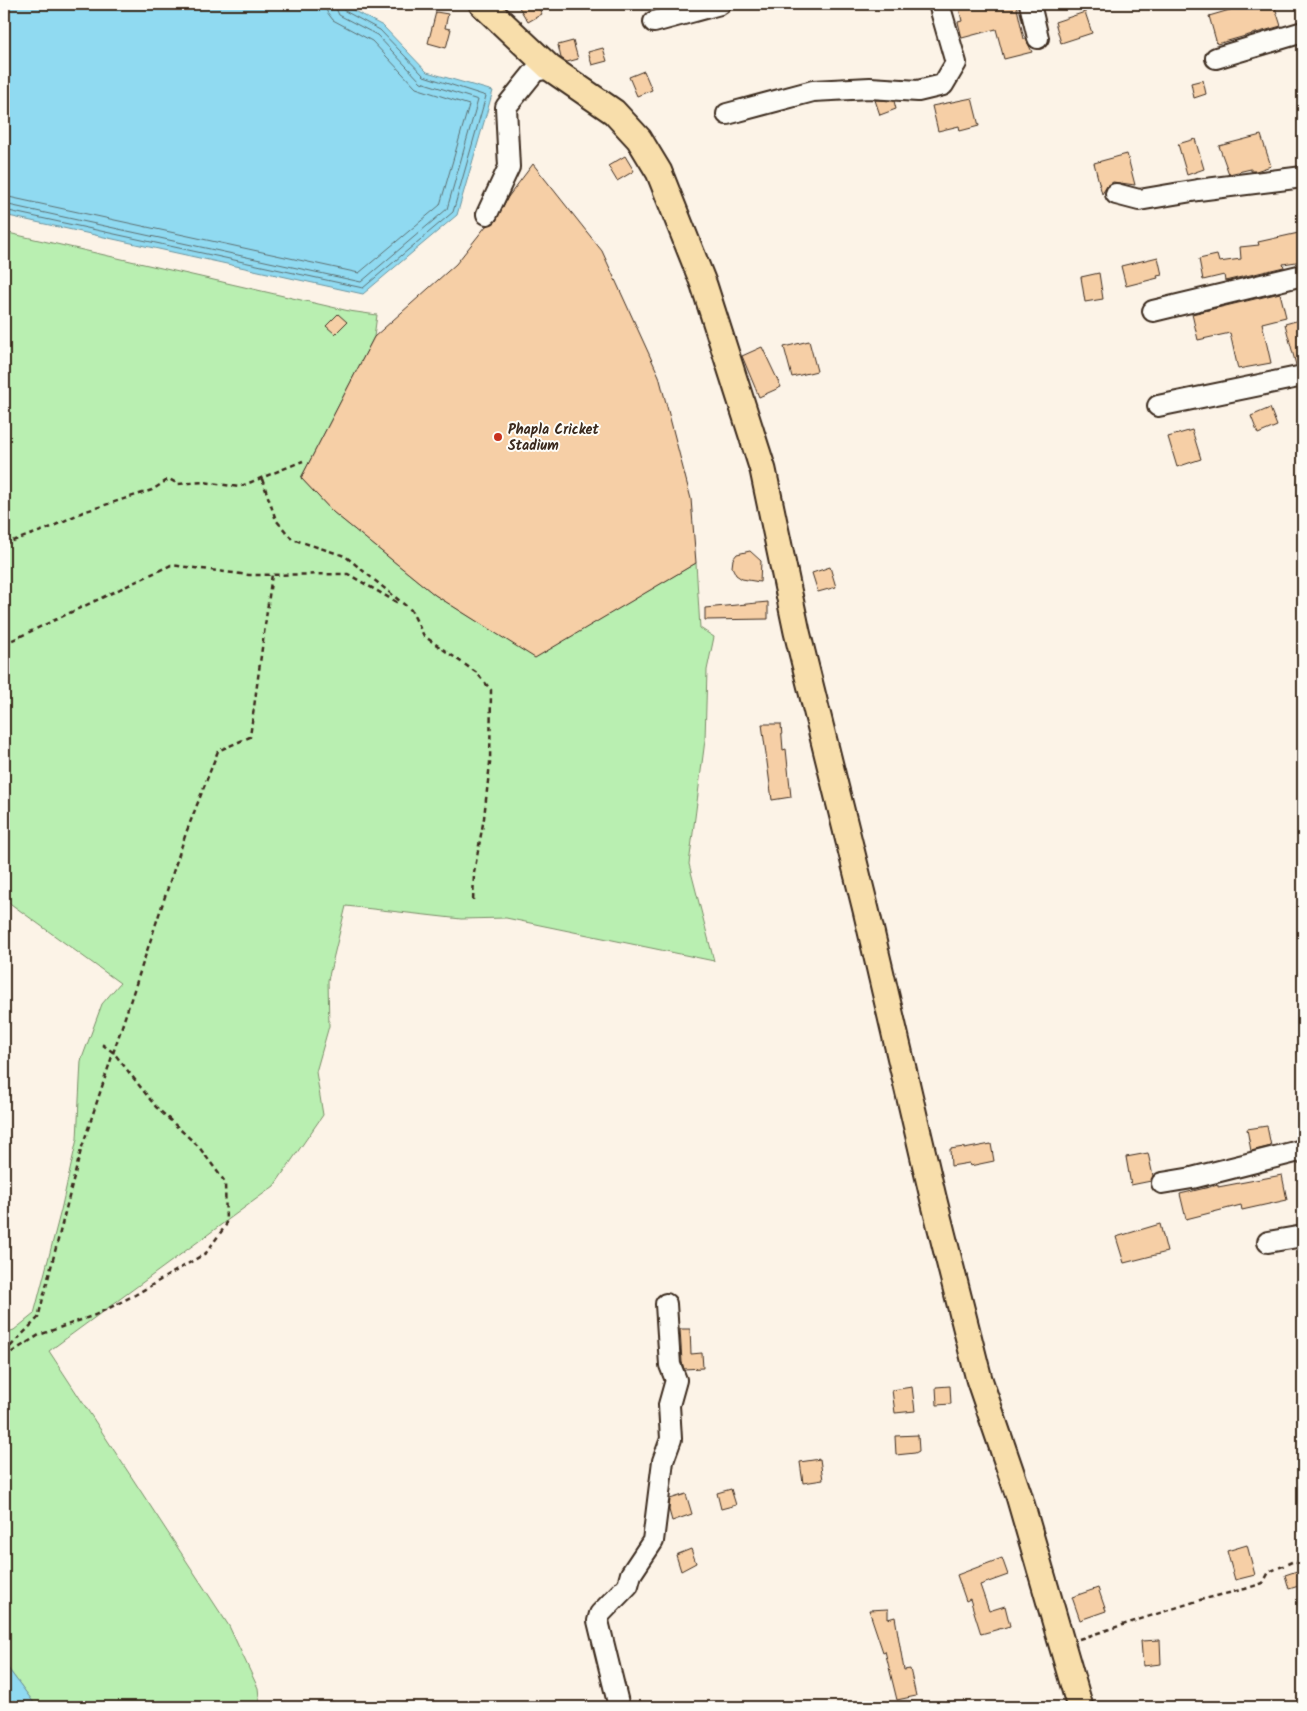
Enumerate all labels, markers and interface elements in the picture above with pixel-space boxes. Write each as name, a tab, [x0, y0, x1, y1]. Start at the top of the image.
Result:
place label: Phapla Cricket Stadium	[508, 419, 599, 457]
marker: Phapla Cricket Stadium	[492, 431, 504, 443]

